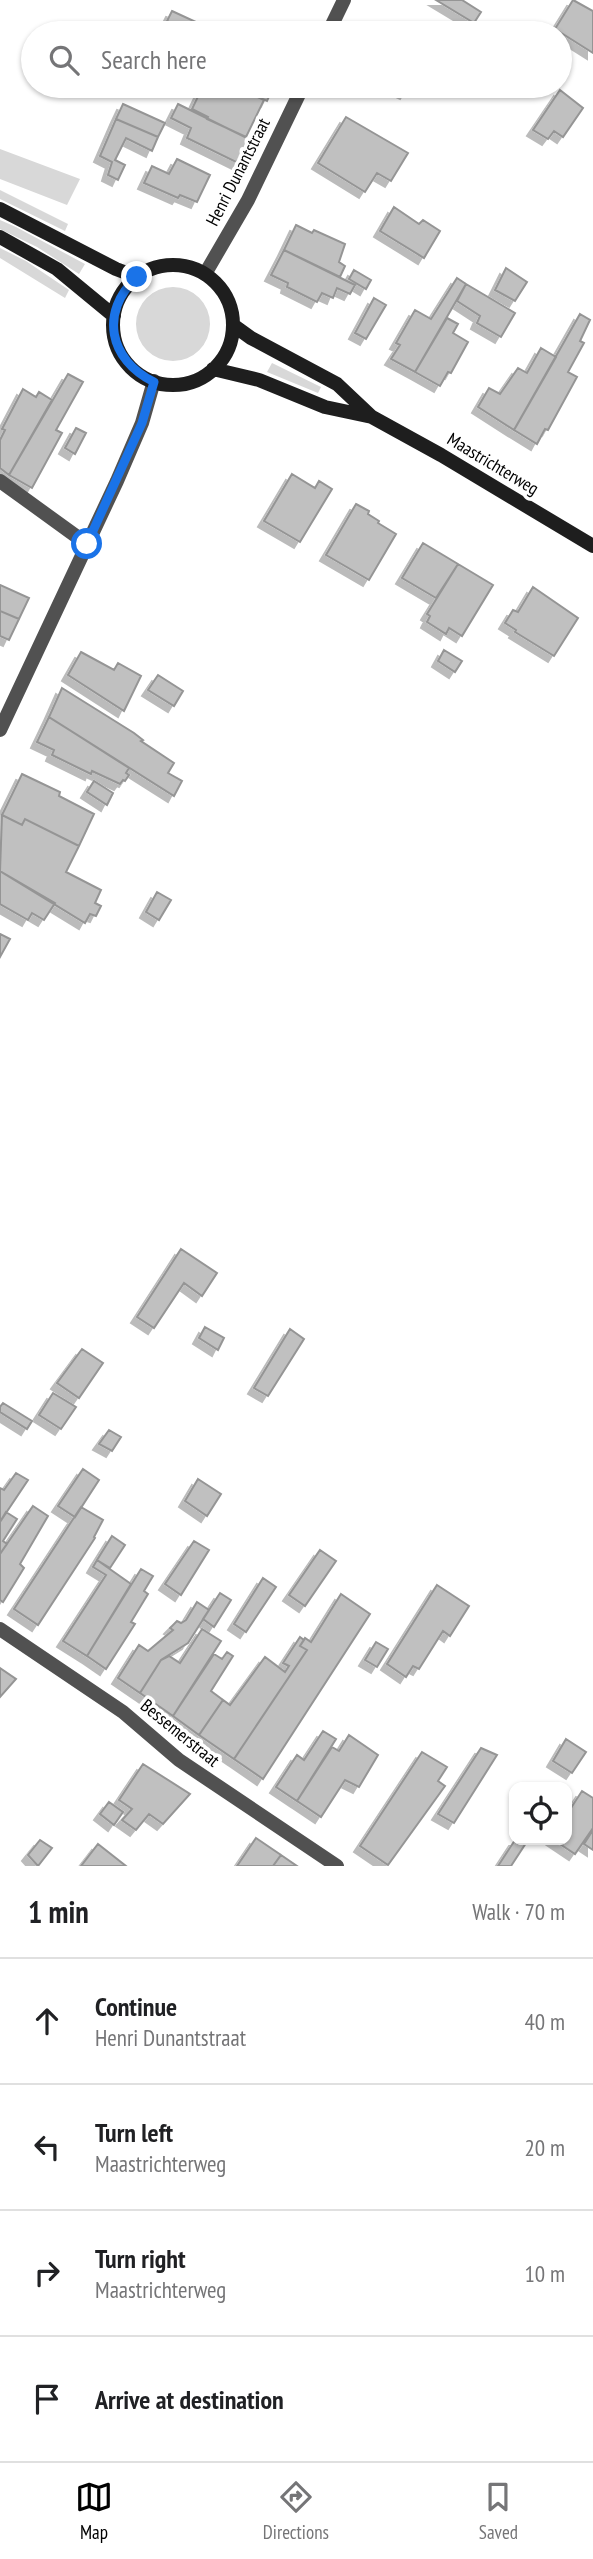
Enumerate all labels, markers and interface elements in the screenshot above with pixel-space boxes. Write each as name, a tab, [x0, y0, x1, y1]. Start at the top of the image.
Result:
search box	[21, 21, 572, 98]
icon: search	[45, 41, 83, 79]
text: Search here	[101, 43, 207, 76]
street label: Henri Dunantstraat	[200, 114, 275, 230]
route end	[121, 261, 152, 292]
street label: Maastrichterweg	[443, 427, 543, 500]
route start	[71, 528, 102, 559]
street label: Bessemerstraat	[136, 1694, 224, 1771]
map controls	[509, 1782, 572, 1845]
button: locate	[509, 1782, 572, 1845]
text: 1 min	[28, 1892, 89, 1931]
text: Walk · 70 m	[472, 1897, 565, 1926]
text: Continue	[95, 1990, 177, 2023]
icon: ahead	[28, 2002, 66, 2040]
text: 40 m	[524, 2007, 565, 2036]
text: Henri Dunantstraat	[95, 2023, 246, 2052]
text: Turn left	[95, 2116, 173, 2149]
icon: left	[28, 2128, 66, 2166]
text: 20 m	[524, 2133, 565, 2162]
text: Maastrichterweg	[95, 2149, 226, 2178]
text: Turn right	[95, 2242, 186, 2275]
icon: right	[28, 2254, 66, 2292]
text: 10 m	[524, 2259, 565, 2288]
text: Maastrichterweg	[95, 2275, 226, 2304]
icon: arrive	[28, 2380, 66, 2418]
text: Arrive at destination	[95, 2383, 284, 2416]
tab: Map	[75, 2478, 113, 2544]
tab: Directions	[263, 2478, 329, 2544]
tab: Saved	[479, 2478, 518, 2544]

